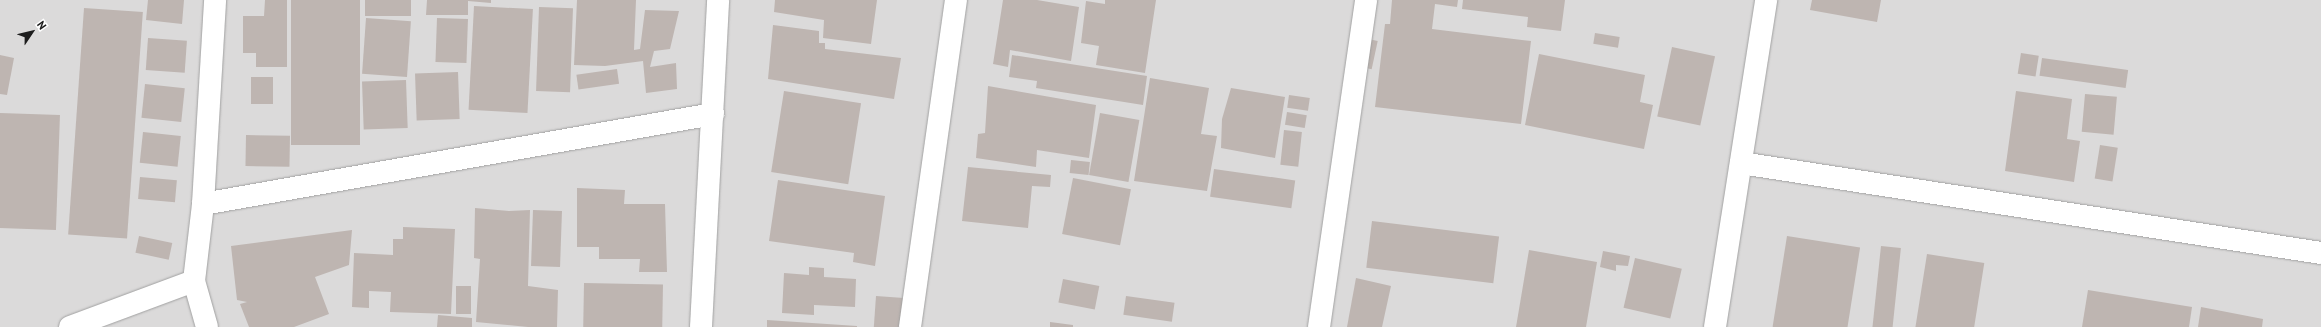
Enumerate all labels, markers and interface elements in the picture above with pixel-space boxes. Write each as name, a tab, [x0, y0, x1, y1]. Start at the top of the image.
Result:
north arrow	[12, 12, 52, 52]
text: N	[34, 18, 50, 32]

